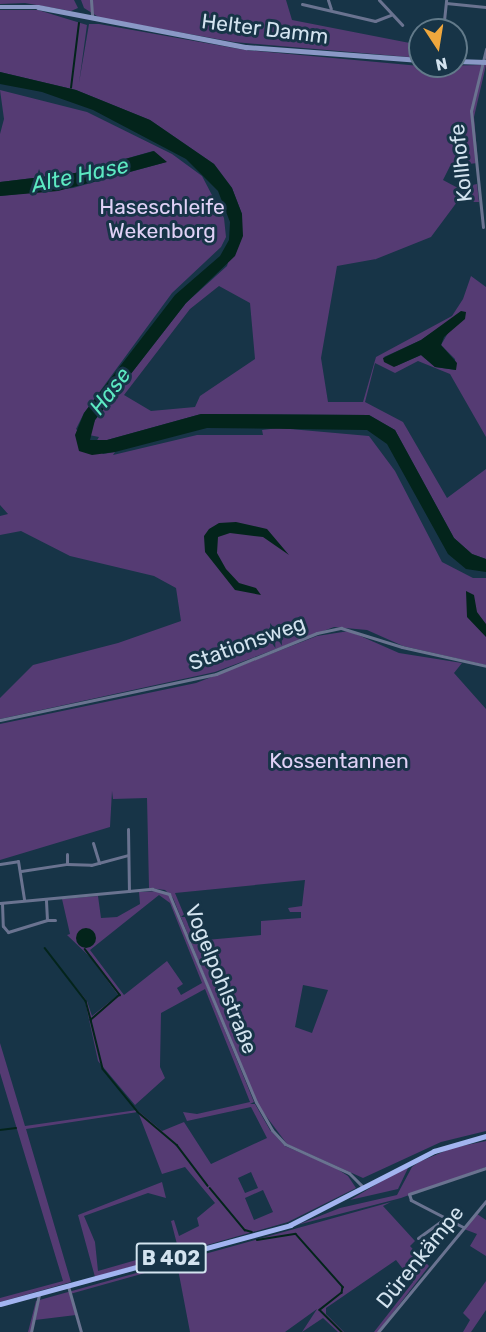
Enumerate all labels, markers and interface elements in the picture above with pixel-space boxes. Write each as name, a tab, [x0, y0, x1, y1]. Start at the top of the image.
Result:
street label: Helter Damm	[200, 9, 330, 49]
north arrow	[408, 18, 468, 78]
text: N	[434, 54, 449, 75]
street label: Kollhofe	[444, 123, 478, 203]
water label: Alte Hase	[29, 152, 131, 198]
park label: Haseschleife Wekenborg	[99, 194, 225, 244]
water label: Hase	[84, 362, 136, 420]
street label: Stationsweg	[185, 610, 309, 676]
park label: Kossentannen	[269, 748, 409, 774]
street label: Vogelpohlstraße	[180, 901, 262, 1057]
street label: Dürenkämpe	[371, 1201, 469, 1313]
road number: B 402	[135, 1241, 207, 1275]

